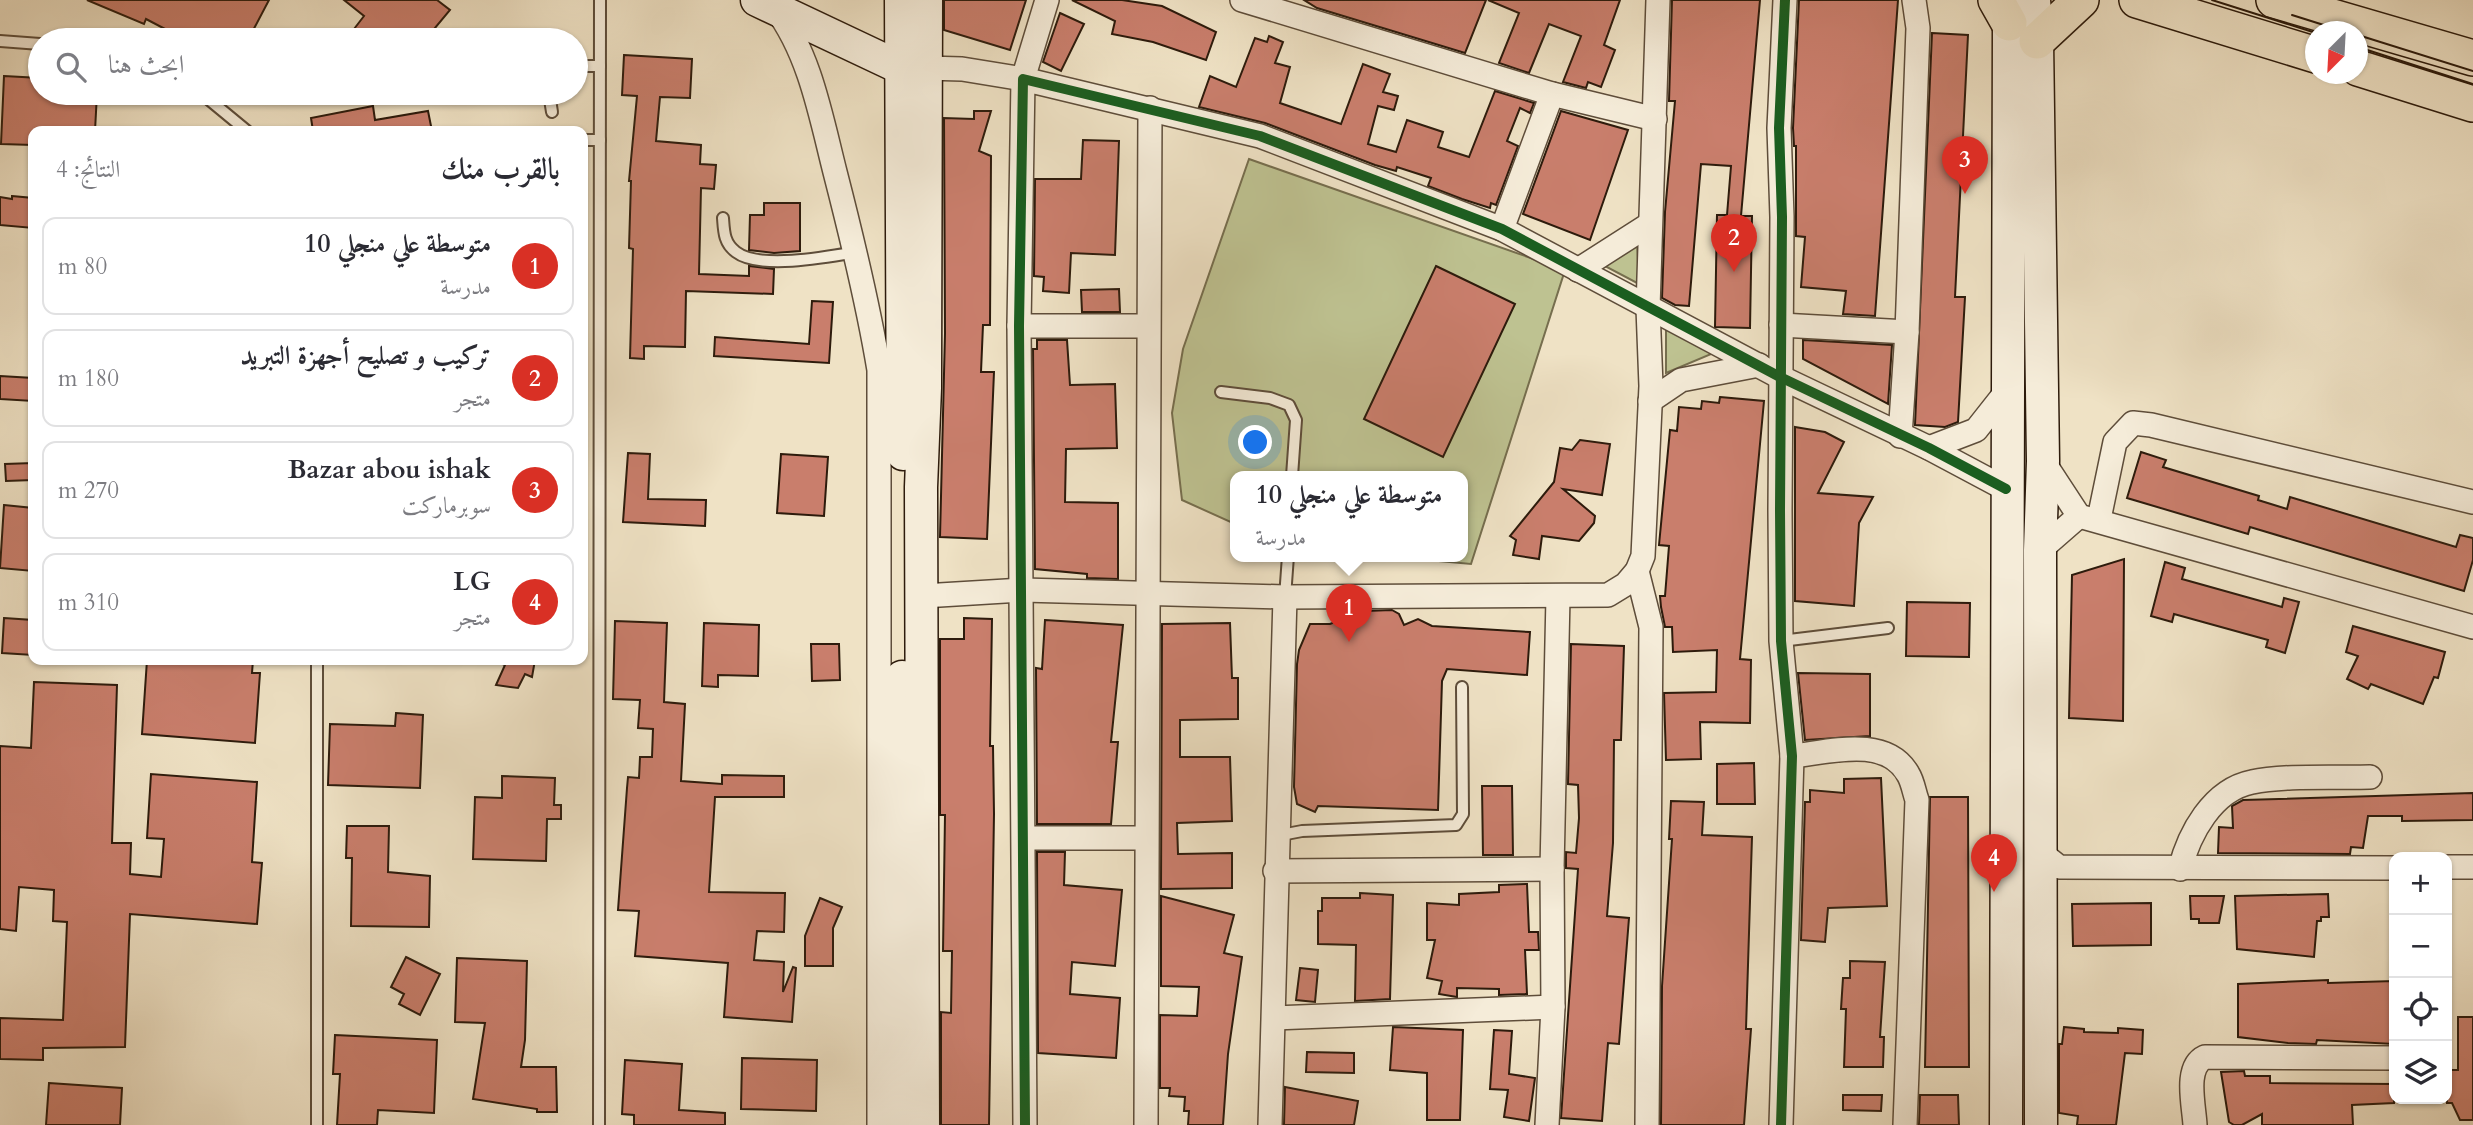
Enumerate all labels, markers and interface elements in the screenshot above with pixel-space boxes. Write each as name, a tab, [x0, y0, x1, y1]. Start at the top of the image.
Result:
north arrow	[2305, 21, 2368, 84]
search box	[28, 28, 588, 105]
text: ابحث هنا	[108, 47, 184, 82]
icon: search	[52, 48, 90, 86]
pin: 3	[1942, 136, 1988, 194]
text: بالقرب منك	[441, 149, 560, 190]
text: النتائج: 4	[56, 154, 120, 185]
pin: 2	[1711, 214, 1757, 272]
text: متوسطة علي منجلي 10	[304, 226, 491, 261]
text: 80 m	[58, 251, 107, 282]
text: 1	[529, 251, 541, 282]
text: مدرسة	[440, 271, 491, 302]
text: تركيب و تصليح أجهزة التبريد	[241, 338, 491, 373]
text: 180 m	[58, 363, 119, 394]
text: 2	[529, 363, 541, 394]
text: متجر	[455, 383, 491, 414]
your location	[1238, 425, 1272, 459]
text: Bazar abou ishak	[288, 452, 491, 487]
popup	[1230, 471, 1468, 562]
text: 270 m	[58, 475, 119, 506]
text: 3	[529, 475, 541, 506]
text: متوسطة علي منجلي 10	[1256, 477, 1442, 512]
text: سوبرماركت	[402, 490, 491, 521]
text: مدرسة	[1256, 522, 1306, 553]
text: LG	[453, 564, 491, 599]
pin: 1	[1326, 584, 1372, 642]
text: 310 m	[58, 587, 119, 618]
text: 4	[529, 587, 541, 618]
text: متجر	[455, 602, 491, 633]
pin: 4	[1971, 834, 2017, 892]
map controls	[2389, 852, 2452, 1104]
button: +	[2389, 852, 2452, 915]
button: −	[2389, 915, 2452, 978]
button: locate	[2389, 978, 2452, 1041]
button: layers	[2389, 1041, 2452, 1104]

